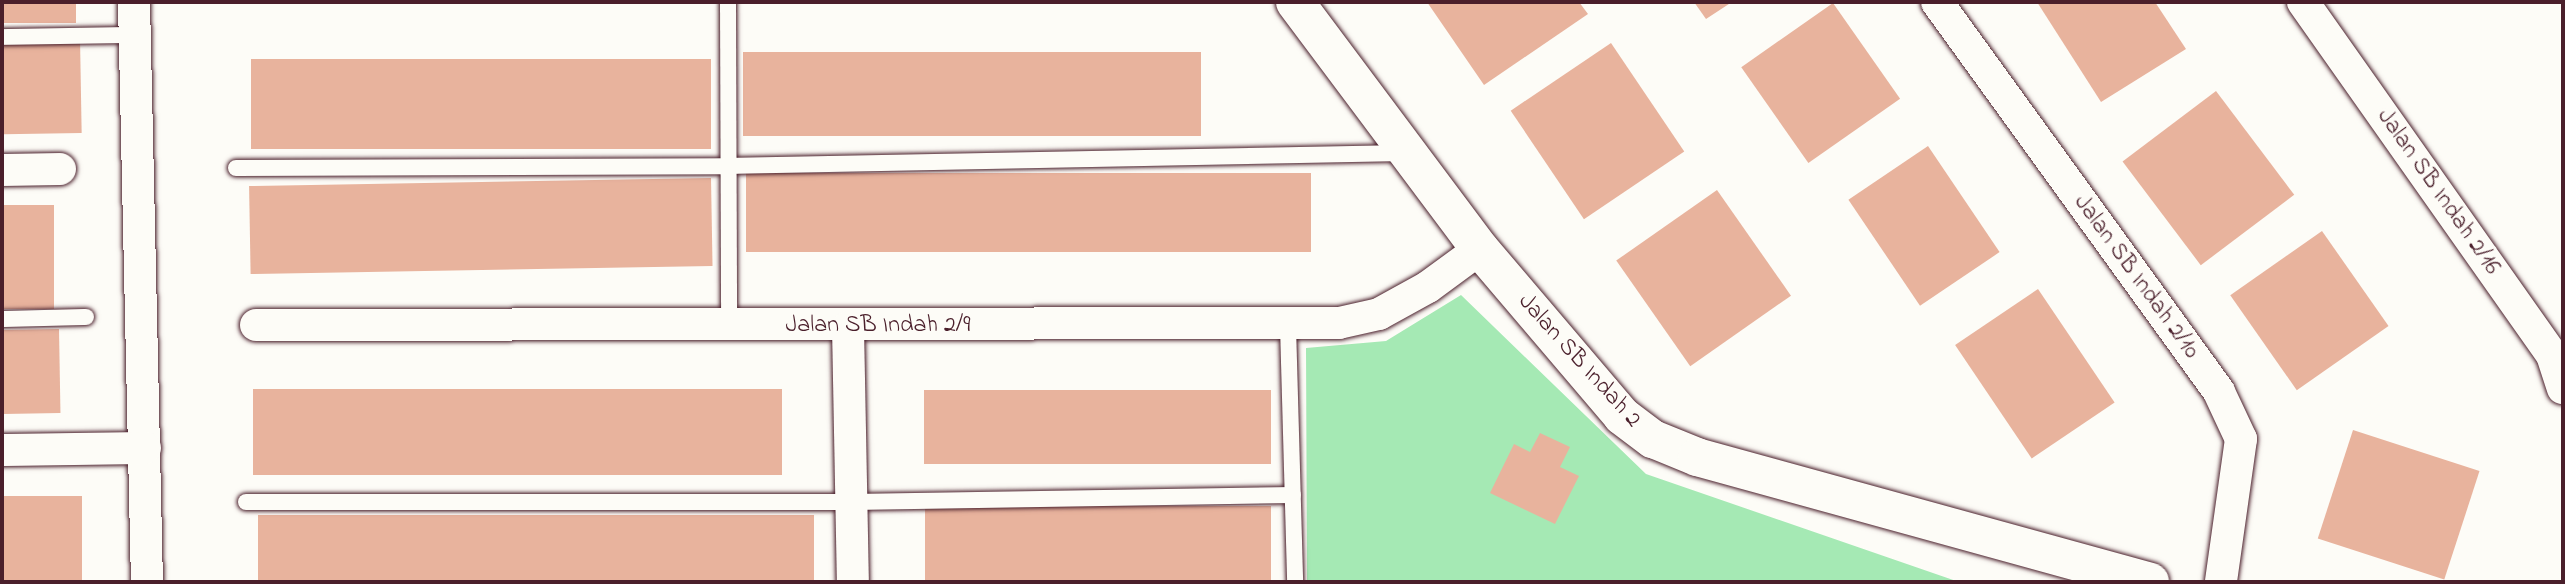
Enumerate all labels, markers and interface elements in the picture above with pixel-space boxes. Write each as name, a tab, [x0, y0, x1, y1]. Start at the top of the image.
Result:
street label: Jalan SB Indah 2/16	[2370, 103, 2506, 281]
street label: Jalan SB Indah 2/10	[2067, 189, 2205, 365]
street label: Jalan SB Indah 2	[1511, 288, 1647, 434]
street label: Jalan SB Indah 2/9	[786, 312, 970, 340]

